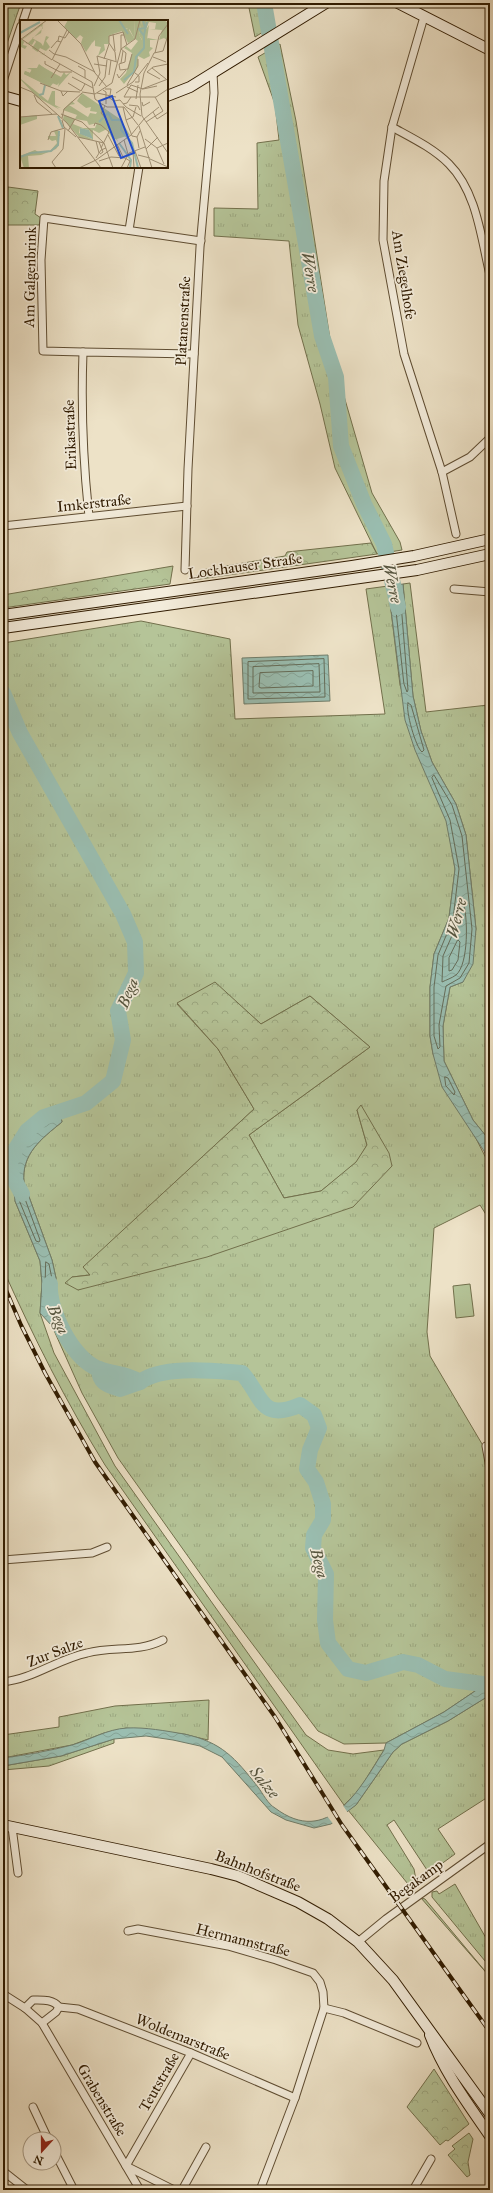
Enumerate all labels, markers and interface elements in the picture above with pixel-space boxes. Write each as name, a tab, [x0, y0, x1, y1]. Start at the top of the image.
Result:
inset map	[20, 20, 168, 168]
street label: Am Galgenbrink	[20, 226, 40, 328]
street label: Am Ziegelhofe	[388, 228, 420, 321]
water label: Werre	[298, 251, 324, 295]
street label: Platanenstraße	[172, 276, 194, 366]
street label: Erikastraße	[60, 399, 80, 471]
street label: Imkerstraße	[56, 490, 132, 516]
street label: Lockhauser Straße	[187, 549, 303, 583]
water label: Werre	[379, 562, 406, 606]
water label: Werre	[442, 895, 471, 940]
water label: Bega	[113, 975, 142, 1012]
water label: Bega	[43, 1301, 74, 1337]
water label: Bega	[306, 1545, 333, 1581]
street label: Zur Salze	[25, 1633, 85, 1671]
water label: Salze	[245, 1762, 284, 1803]
street label: Bahnhofstraße	[213, 1846, 303, 1896]
street label: Begakamp	[385, 1855, 447, 1907]
street label: Hermannstraße	[194, 1920, 292, 1960]
street label: Woldemarstraße	[133, 2010, 233, 2064]
street label: Teutstraße	[135, 2049, 183, 2115]
street label: Grabenstraße	[73, 2061, 131, 2139]
north arrow	[22, 2131, 62, 2171]
text: N	[31, 2152, 45, 2168]

